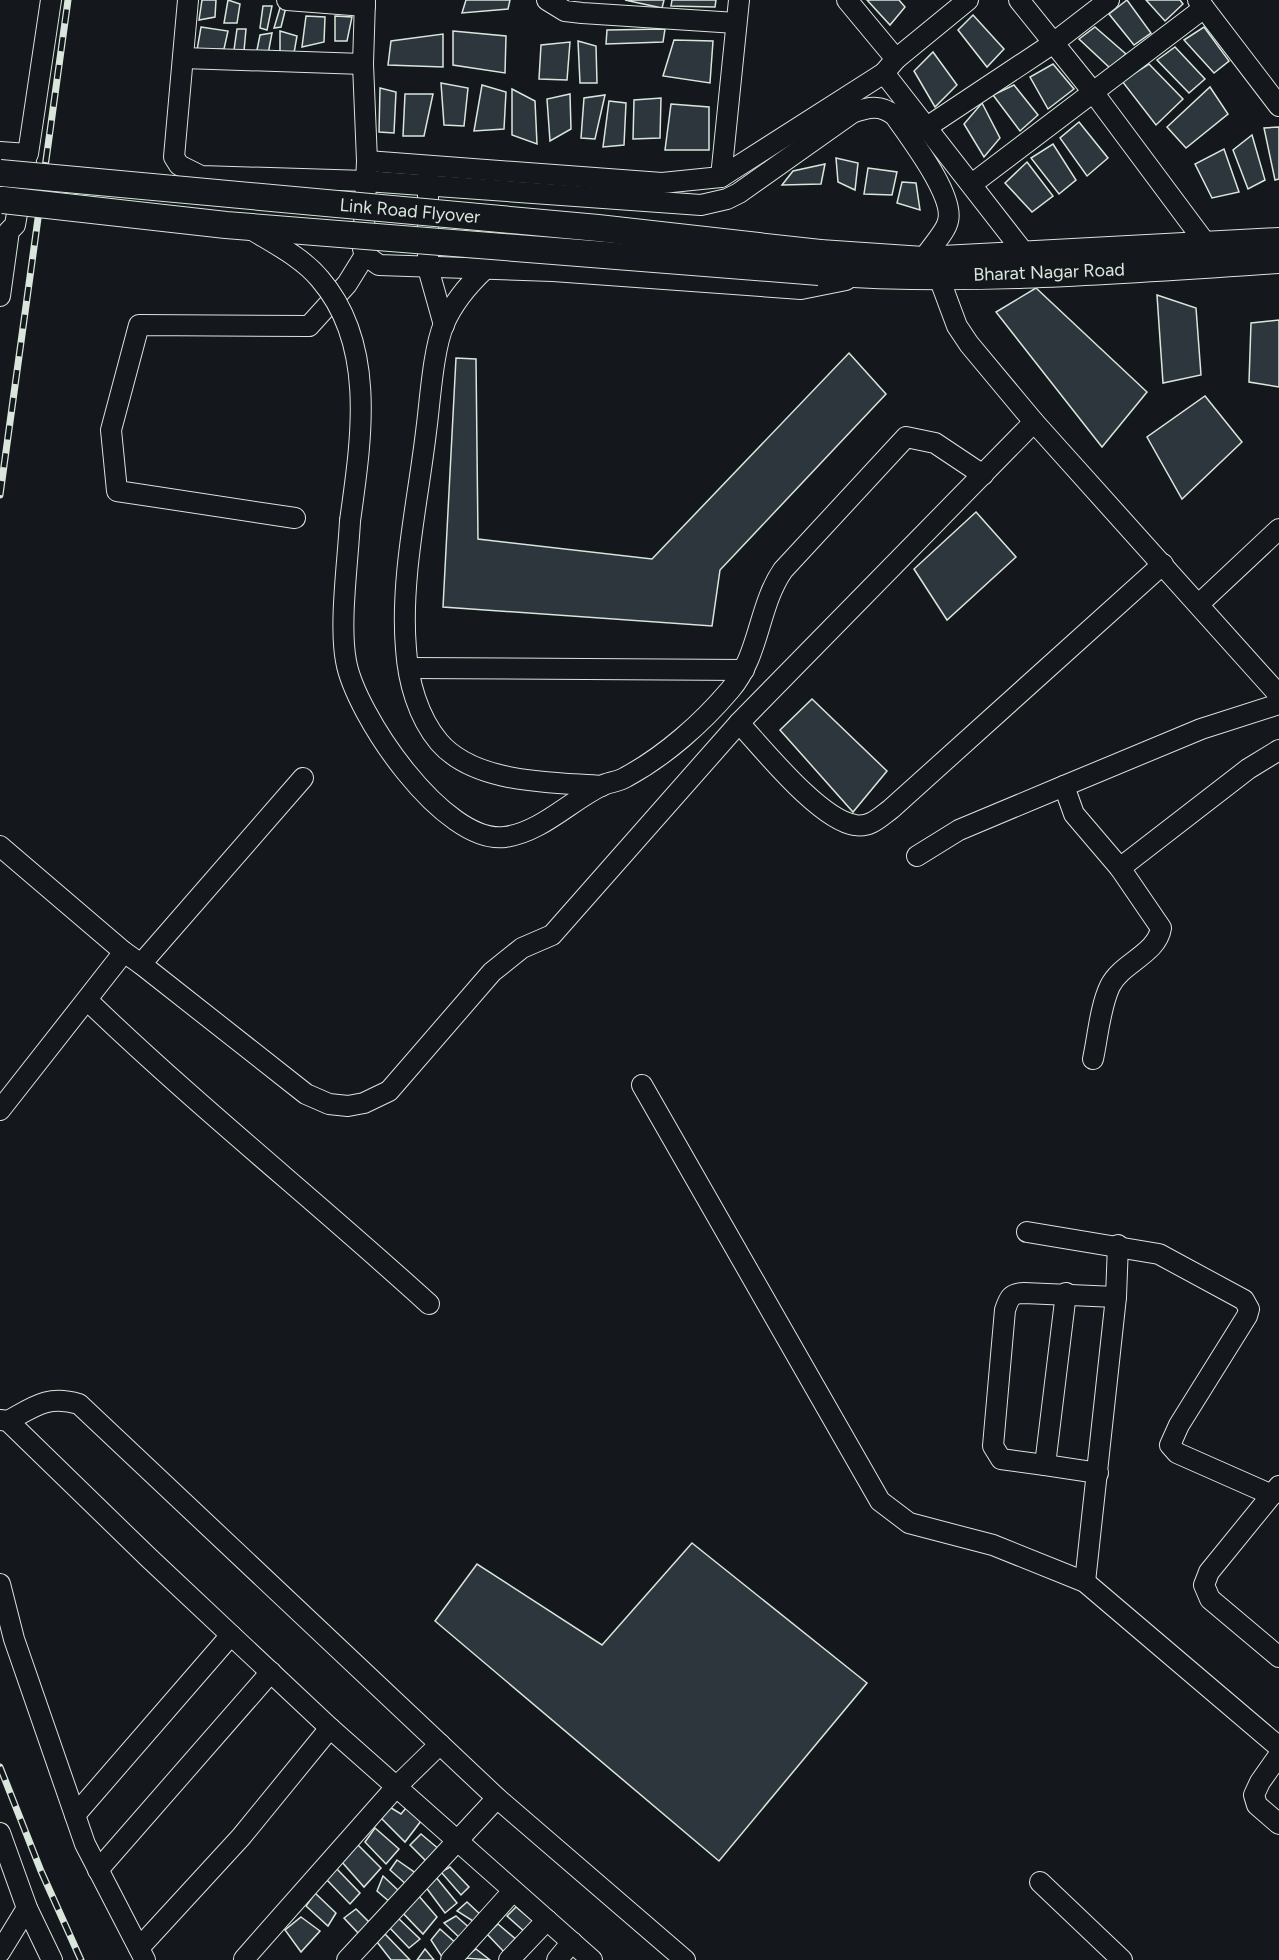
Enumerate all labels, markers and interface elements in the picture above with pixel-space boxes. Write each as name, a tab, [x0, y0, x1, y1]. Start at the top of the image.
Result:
street label: Link Road Flyover	[339, 194, 481, 228]
street label: Bharat Nagar Road	[973, 258, 1125, 286]

